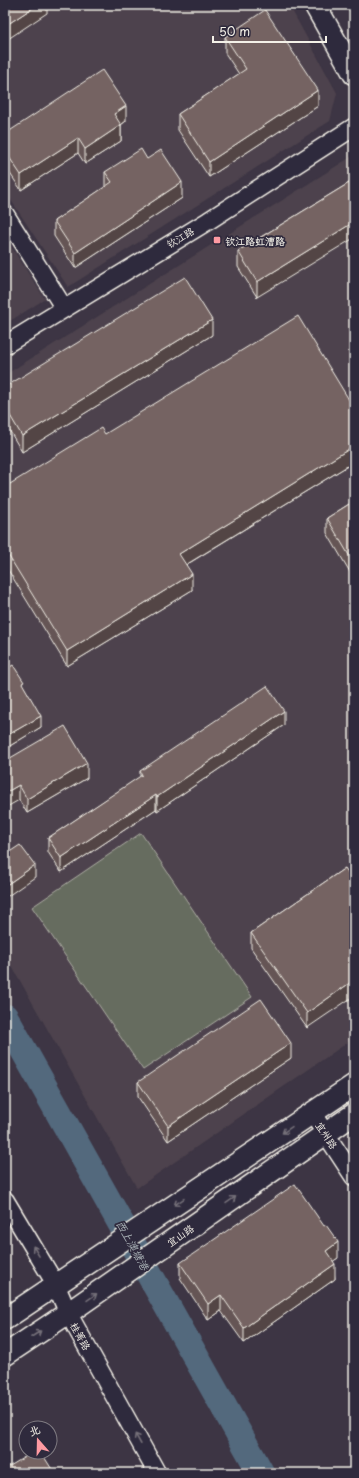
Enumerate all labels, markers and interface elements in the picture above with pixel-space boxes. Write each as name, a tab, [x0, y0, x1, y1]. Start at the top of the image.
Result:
scale bar	[213, 18, 326, 44]
text: 50 m	[219, 22, 250, 40]
street label: 钦江路	[163, 223, 197, 251]
place label: 钦江路虹漕路	[225, 233, 285, 248]
marker: 钦江路虹漕路	[212, 235, 222, 245]
street label: 宜州路	[312, 1118, 342, 1152]
one-way arrow	[282, 1126, 293, 1134]
one-way arrow	[225, 1196, 236, 1204]
one-way arrow	[174, 1198, 185, 1206]
water label: 西上澳塘港	[112, 1217, 154, 1274]
street label: 宜山路	[163, 1220, 197, 1250]
one-way arrow	[31, 1245, 39, 1257]
one-way arrow	[86, 1293, 97, 1301]
street label: 桂箐路	[67, 1319, 95, 1353]
one-way arrow	[31, 1330, 42, 1338]
north arrow	[18, 1420, 58, 1460]
text: 北	[26, 1420, 42, 1440]
one-way arrow	[133, 1433, 141, 1445]

